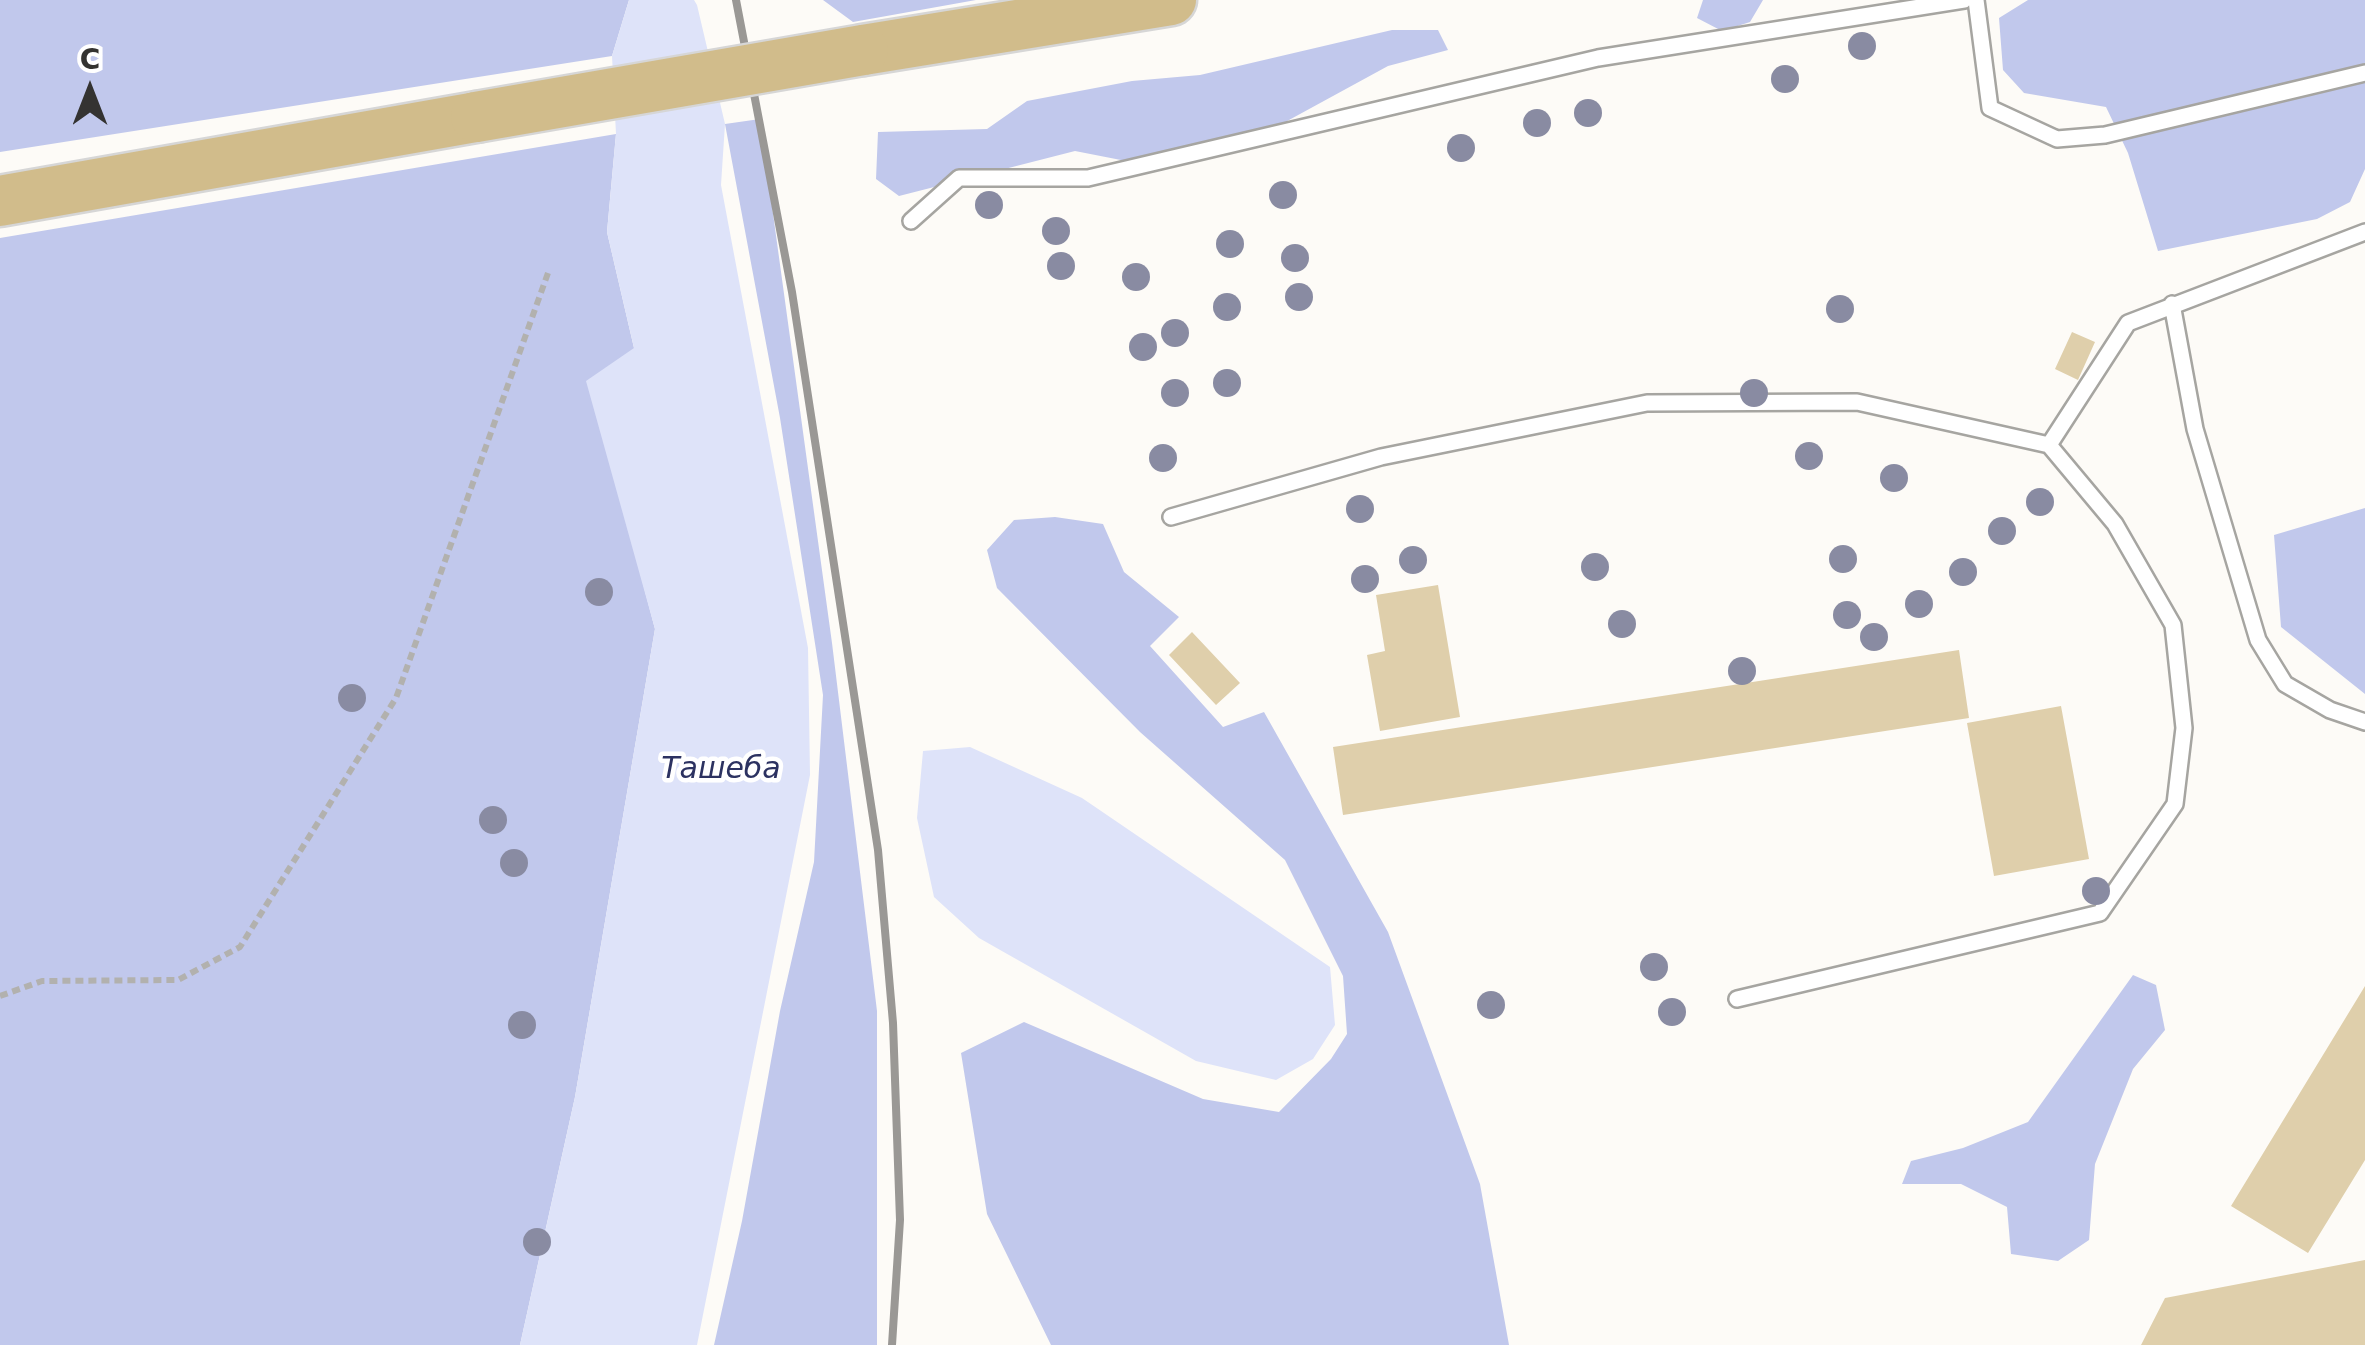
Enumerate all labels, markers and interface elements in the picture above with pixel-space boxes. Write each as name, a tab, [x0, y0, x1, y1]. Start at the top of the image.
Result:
north arrow	[40, 40, 140, 140]
text: С	[80, 43, 100, 76]
water label: Ташеба	[661, 752, 781, 788]

